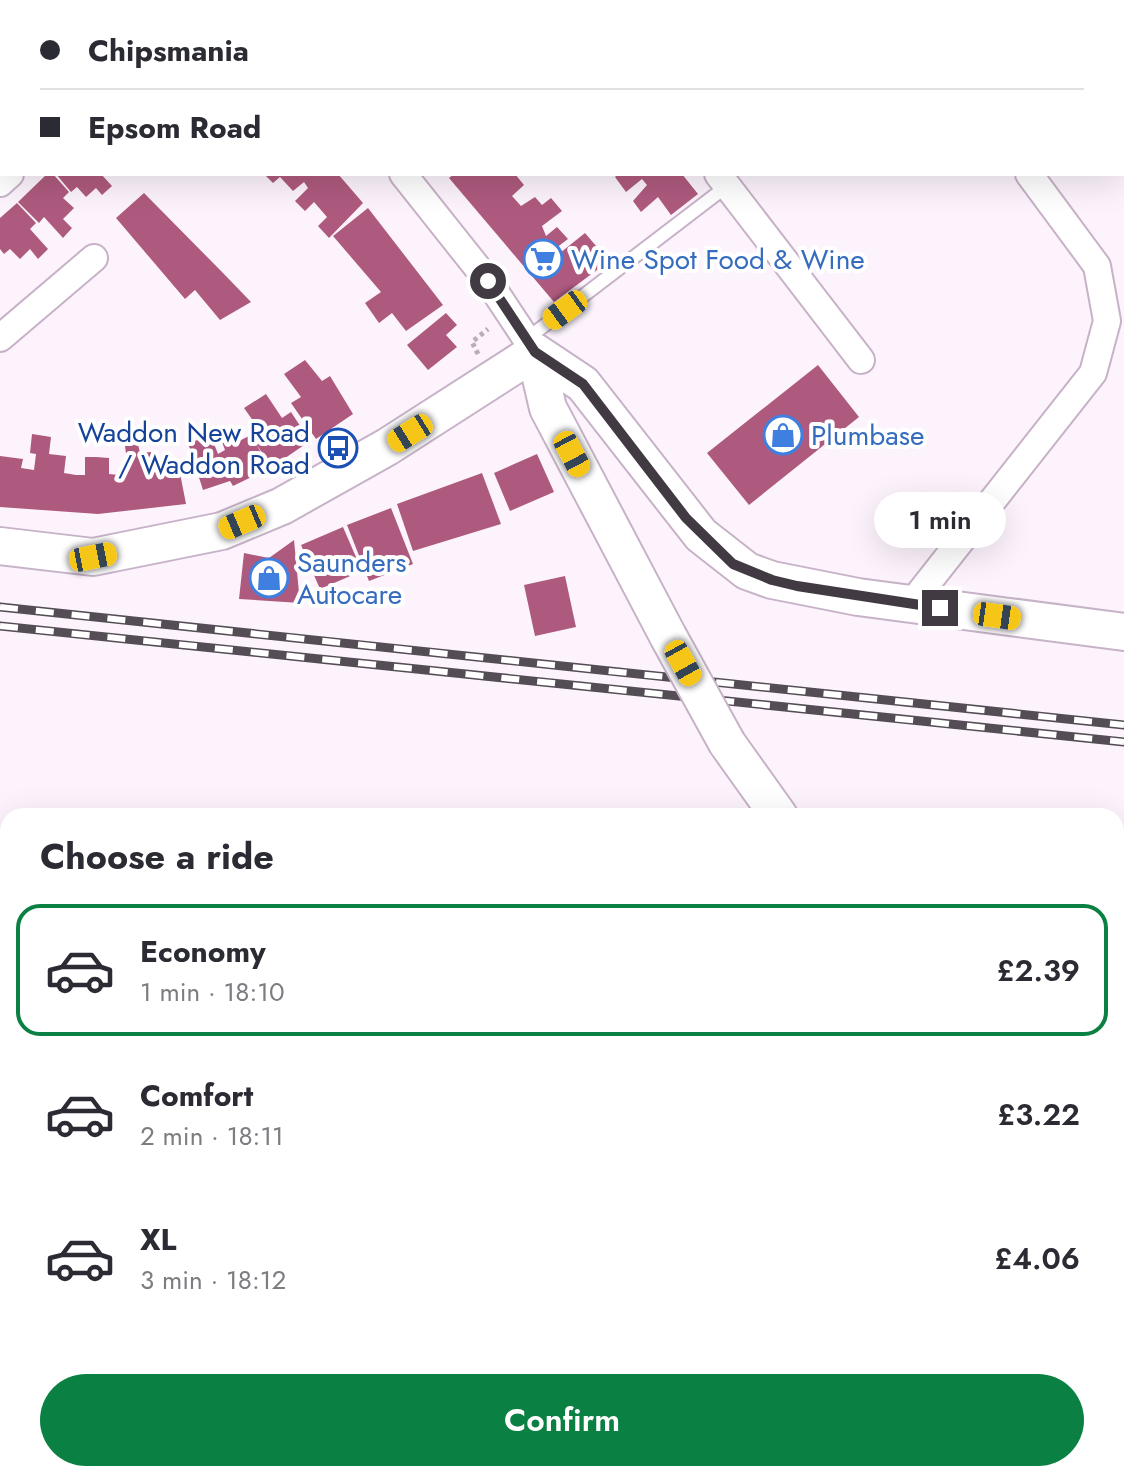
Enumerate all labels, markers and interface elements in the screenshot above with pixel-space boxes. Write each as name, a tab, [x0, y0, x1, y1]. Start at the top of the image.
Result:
text: Chipsmania	[88, 29, 249, 72]
text: Epsom Road	[88, 106, 261, 149]
supermarket icon: Wine Spot Food & Wine	[522, 238, 564, 280]
place label: Wine Spot Food & Wine	[571, 239, 865, 280]
route start	[470, 263, 506, 299]
car	[539, 286, 591, 334]
car	[383, 410, 437, 456]
place label: Waddon New Road / Waddon Road	[78, 412, 310, 485]
shop icon: Plumbase	[762, 414, 804, 456]
place label: Plumbase	[811, 415, 924, 456]
bus stop icon: Waddon New Road / Waddon Road	[317, 427, 359, 469]
car	[550, 427, 594, 481]
callout: 1 min	[874, 492, 1006, 548]
text: 1 min	[908, 501, 972, 539]
car	[215, 502, 269, 542]
car	[67, 541, 119, 573]
place label: Saunders Autocare	[297, 542, 406, 615]
shop icon: Saunders Autocare	[248, 557, 290, 599]
route end	[922, 590, 958, 626]
car	[972, 601, 1022, 631]
car	[661, 636, 705, 690]
text: Choose a ride	[40, 830, 274, 882]
text: Economy	[140, 930, 266, 973]
icon: car	[44, 934, 116, 1006]
text: £2.39	[997, 949, 1080, 992]
text: 1 min · 18:10	[140, 973, 285, 1011]
text: Comfort	[140, 1074, 253, 1117]
icon: car	[44, 1078, 116, 1150]
text: £3.22	[997, 1093, 1080, 1136]
text: 2 min · 18:11	[140, 1117, 284, 1155]
text: XL	[140, 1218, 176, 1261]
icon: car	[44, 1222, 116, 1294]
text: £4.06	[994, 1237, 1080, 1280]
text: 3 min · 18:12	[140, 1261, 286, 1299]
button: Confirm	[40, 1374, 1084, 1466]

